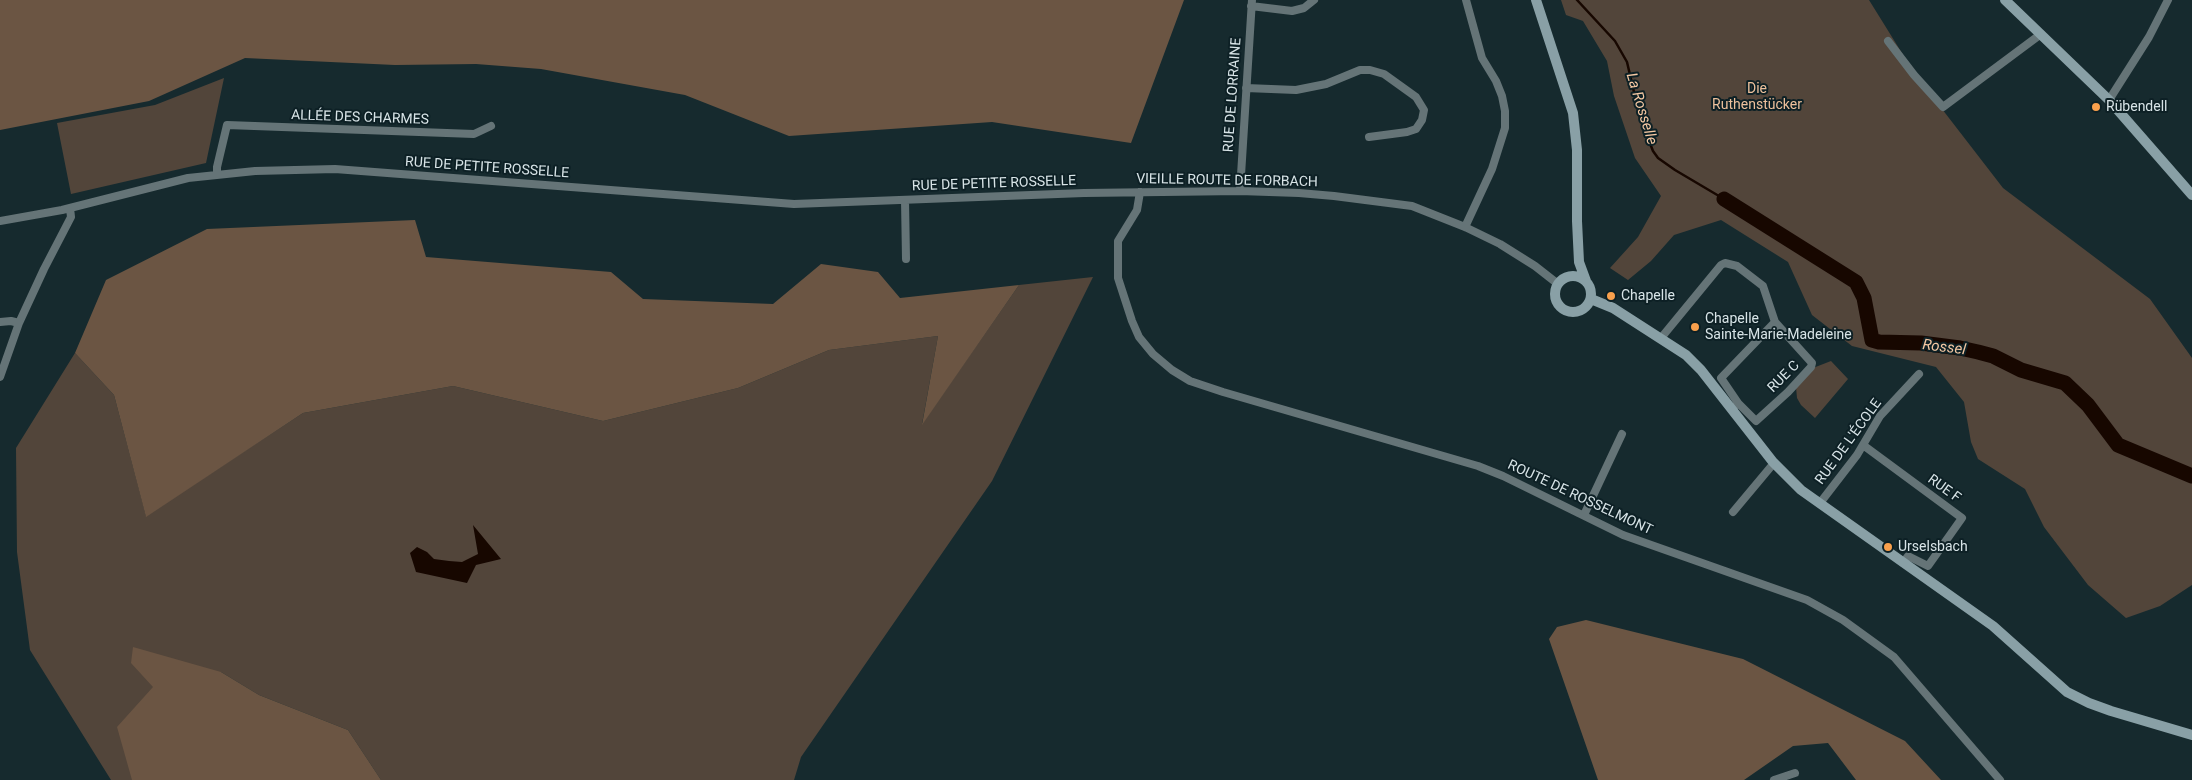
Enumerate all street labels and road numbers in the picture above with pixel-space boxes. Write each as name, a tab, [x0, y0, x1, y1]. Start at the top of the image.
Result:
street label: RUE DE LORRAINE	[1221, 37, 1245, 153]
street label: ALLÉE DES CHARMES	[291, 107, 429, 129]
street label: RUE DE PETITE ROSSELLE	[404, 154, 570, 182]
street label: VIEILLE ROUTE DE FORBACH	[1136, 171, 1318, 191]
street label: RUE DE PETITE ROSSELLE	[912, 173, 1076, 195]
street label: RUE C	[1765, 358, 1803, 396]
street label: RUE DE L'ÉCOLE	[1812, 396, 1886, 488]
street label: ROUTE DE ROSSELMONT	[1505, 457, 1655, 539]
street label: RUE F	[1924, 471, 1964, 507]

